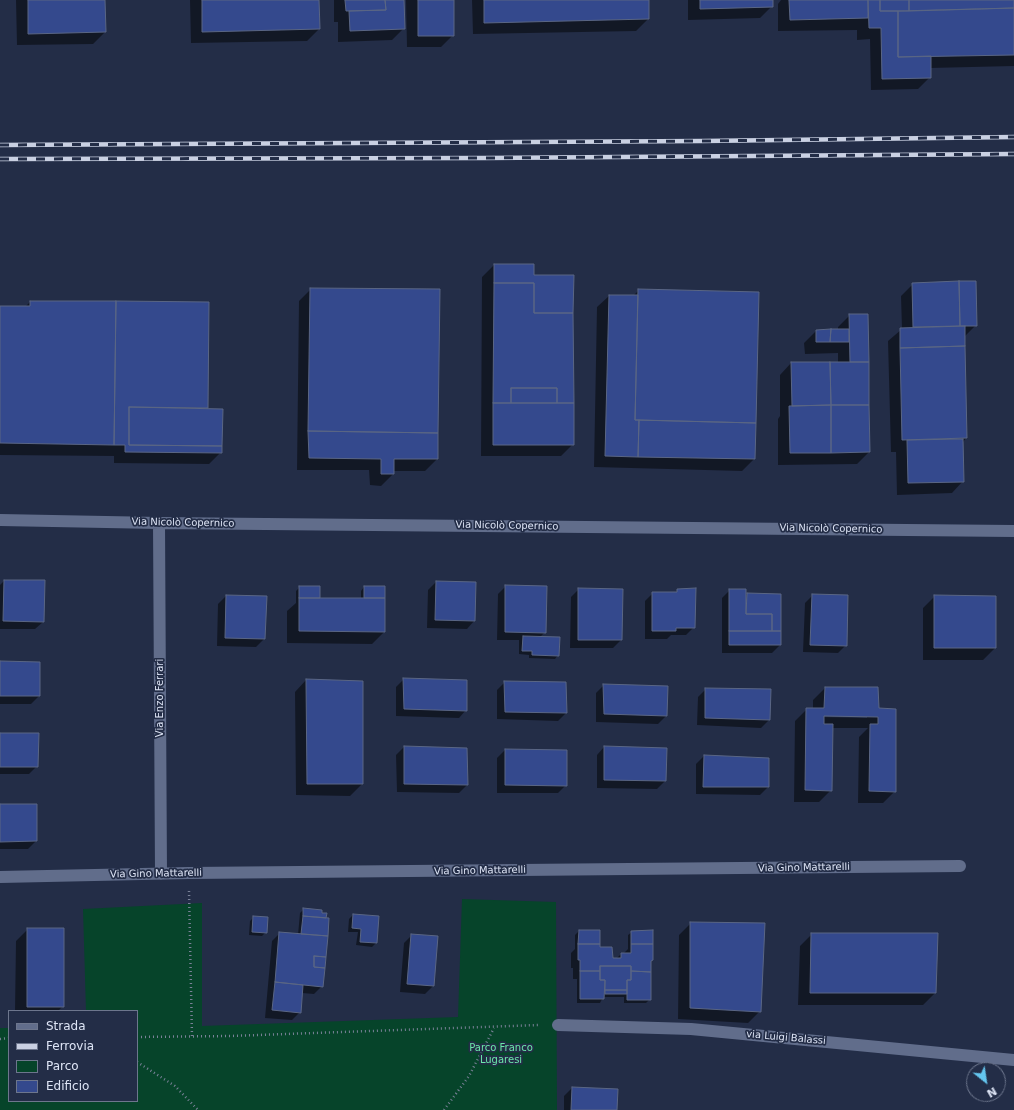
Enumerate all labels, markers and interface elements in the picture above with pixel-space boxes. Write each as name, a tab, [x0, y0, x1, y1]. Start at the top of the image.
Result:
street label: Via Nicolò Copernico	[131, 516, 235, 530]
street label: Via Nicolò Copernico	[455, 519, 559, 533]
street label: Via Nicolò Copernico	[779, 522, 883, 536]
street label: Via Enzo Ferrari	[154, 659, 166, 737]
street label: Via Gino Mattarelli	[758, 861, 850, 875]
street label: Via Gino Mattarelli	[434, 864, 526, 878]
street label: Via Gino Mattarelli	[110, 867, 202, 881]
legend	[8, 1010, 138, 1102]
text: Strada	[46, 1019, 86, 1033]
street label: via Luigi Balassi	[746, 1029, 826, 1047]
text: Ferrovia	[46, 1039, 94, 1053]
park label: Parco Franco Lugaresi	[469, 1042, 533, 1066]
text: Parco	[46, 1059, 79, 1073]
north arrow	[966, 1062, 1006, 1102]
text: Edificio	[46, 1079, 89, 1093]
text: N	[985, 1084, 999, 1100]

